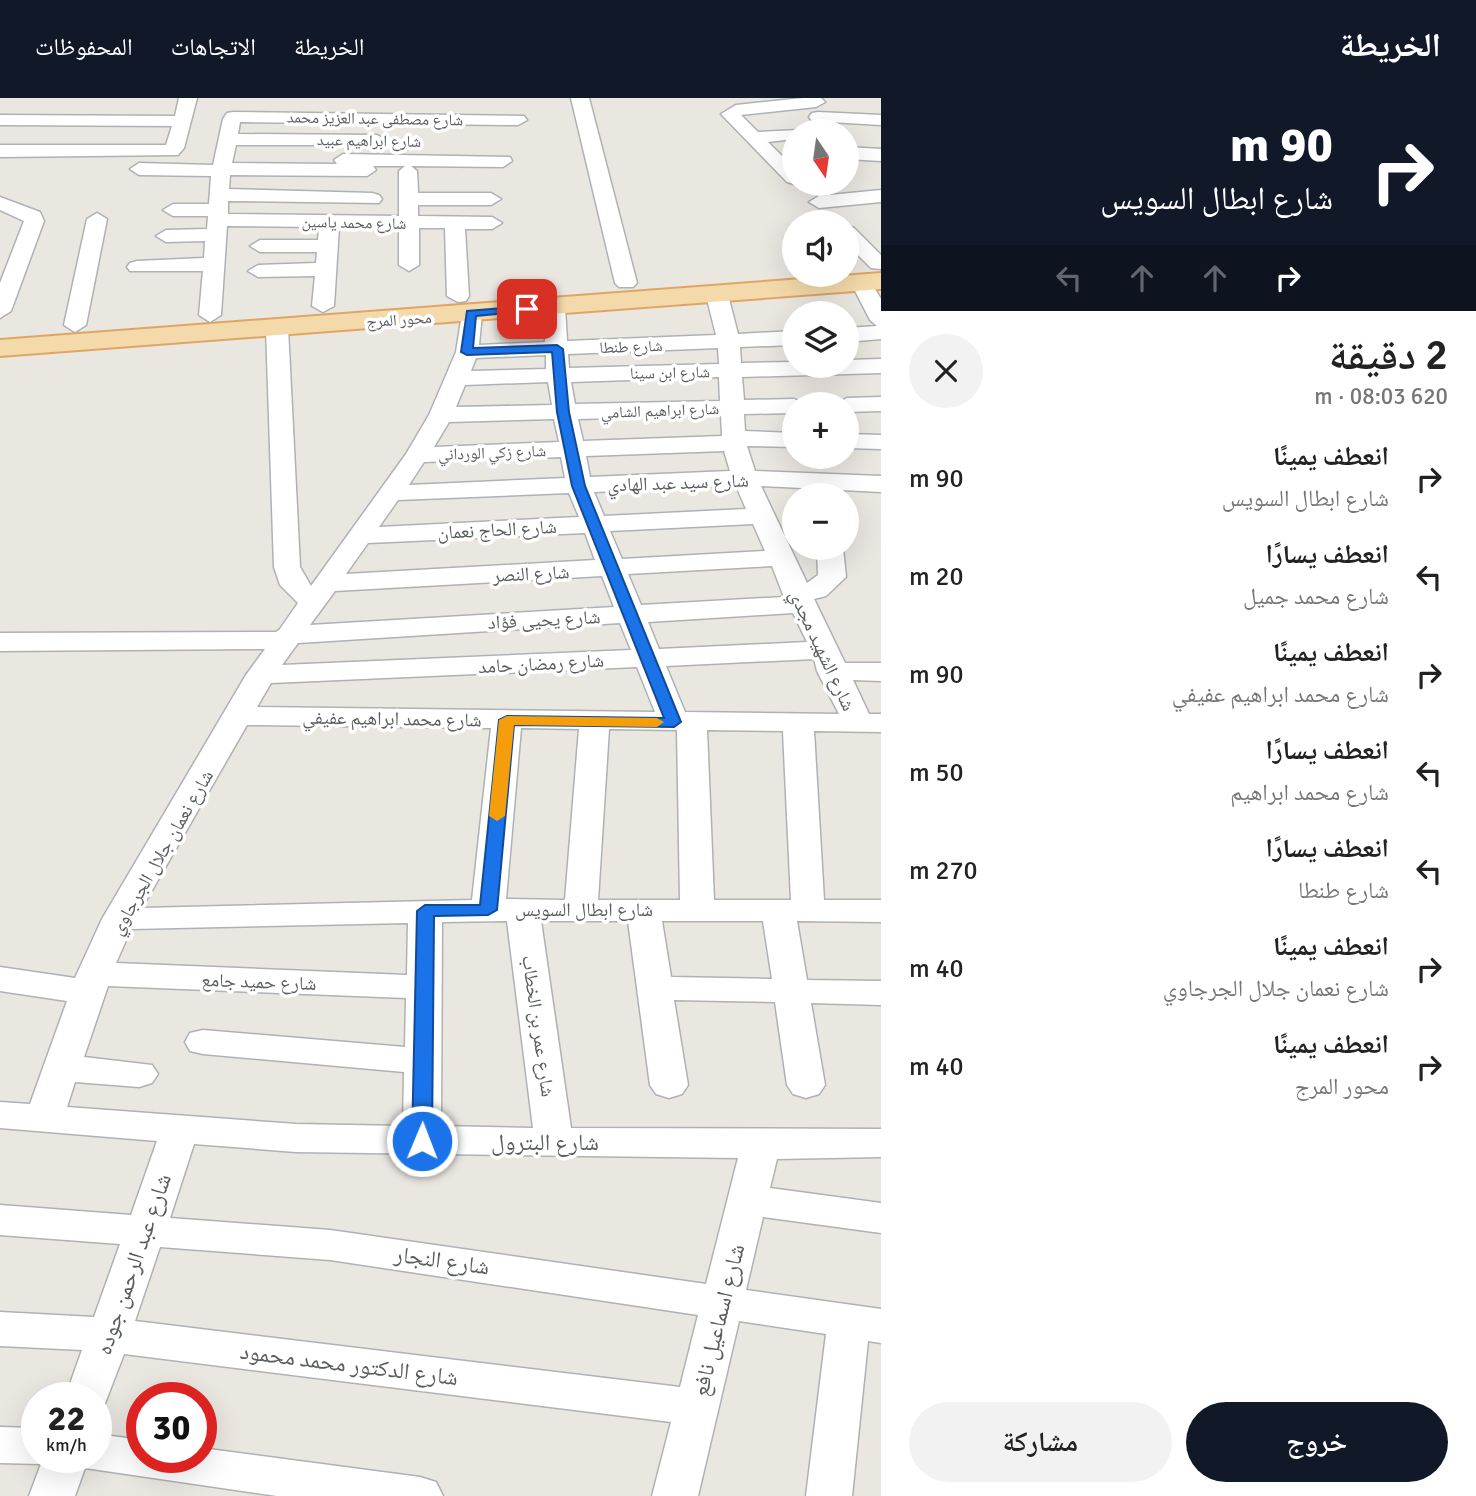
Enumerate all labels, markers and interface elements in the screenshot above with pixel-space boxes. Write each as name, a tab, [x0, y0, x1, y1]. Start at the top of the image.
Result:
text: الخريطة	[1340, 25, 1441, 66]
text: المحفوظات	[35, 32, 133, 62]
text: الاتجاهات	[171, 32, 256, 62]
text: الخريطة	[294, 32, 365, 62]
street label: شارع مصطفى عبد العزيز محمد	[287, 107, 463, 131]
text: 90 m	[1230, 115, 1333, 175]
north arrow	[782, 119, 859, 196]
map controls	[782, 119, 859, 560]
icon: right	[1357, 126, 1448, 217]
street label: شارع ابراهيم عبيد	[317, 130, 421, 152]
text: شارع ابطال السويس	[1100, 179, 1333, 218]
button: sound	[782, 210, 859, 287]
street label: شارع محمد ياسين	[301, 212, 407, 234]
icon: left	[1050, 259, 1088, 297]
icon: ahead	[1123, 259, 1161, 297]
icon: ahead	[1196, 259, 1234, 297]
icon: right	[1269, 259, 1307, 297]
pin	[497, 279, 557, 339]
icon: arrive	[508, 290, 546, 328]
button: layers	[782, 301, 859, 378]
street label: محور المرج	[366, 308, 432, 332]
text: 2 دقيقة	[1329, 330, 1448, 381]
button: close	[909, 334, 983, 408]
street label: شارع طنطا	[599, 336, 663, 358]
street label: شارع ابن سينا	[630, 362, 710, 384]
text: 620 m · 08:03	[1314, 382, 1448, 411]
button: +	[782, 392, 859, 469]
street label: شارع ابراهيم الشامي	[601, 399, 720, 425]
street label: شارع زكي الورداني	[438, 441, 546, 467]
text: انعطف يمينًا	[1273, 441, 1389, 473]
icon: right	[1410, 460, 1448, 498]
text: 90 m	[909, 463, 964, 495]
street label: شارع سيد عبد الهادي	[607, 469, 749, 500]
button: −	[782, 483, 859, 560]
text: شارع ابطال السويس	[1222, 484, 1389, 513]
street label: شارع الحاج نعمان	[437, 515, 557, 545]
text: انعطف يسارًا	[1265, 539, 1389, 571]
icon: left	[1410, 558, 1448, 596]
street label: شارع النصر	[491, 560, 570, 588]
text: 20 m	[909, 561, 964, 593]
text: شارع محمد جميل	[1243, 582, 1389, 611]
street label: شارع الشهيد مجدي	[781, 586, 861, 716]
street label: شارع يحيى فؤاد	[487, 605, 601, 635]
text: انعطف يمينًا	[1273, 637, 1389, 669]
street label: شارع رمضان حامد	[478, 649, 604, 679]
icon: right	[1410, 656, 1448, 694]
text: 90 m	[909, 659, 964, 691]
text: شارع محمد ابراهيم عفيفي	[1172, 680, 1389, 709]
street label: شارع محمد ابراهيم عفيفي	[302, 705, 482, 735]
text: انعطف يسارًا	[1265, 735, 1389, 767]
icon: left	[1410, 754, 1448, 792]
text: 50 m	[909, 757, 964, 789]
street label: شارع نعمان جلال الجرجاوي	[105, 766, 221, 941]
text: شارع محمد ابراهيم	[1230, 778, 1389, 807]
text: انعطف يسارًا	[1265, 833, 1389, 865]
icon: left	[1410, 852, 1448, 890]
text: 270 m	[909, 855, 978, 887]
text: شارع طنطا	[1298, 876, 1389, 905]
street label: شارع ابطال السويس	[515, 898, 653, 922]
text: انعطف يمينًا	[1273, 931, 1389, 963]
icon: right	[1410, 950, 1448, 988]
text: 40 m	[909, 953, 964, 985]
street label: شارع عمر بن الخطاب	[516, 954, 560, 1098]
street label: شارع حميد جامع	[201, 968, 317, 996]
text: شارع نعمان جلال الجرجاوي	[1163, 974, 1389, 1003]
text: انعطف يمينًا	[1273, 1029, 1389, 1061]
icon: right	[1410, 1048, 1448, 1086]
text: 40 m	[909, 1051, 964, 1083]
text: محور المرج	[1295, 1072, 1389, 1101]
position arrow	[385, 1104, 459, 1178]
street label: شارع البترول	[491, 1128, 599, 1157]
street label: شارع عبد الرحمن جوده	[89, 1170, 178, 1359]
street label: شارع النجار	[391, 1239, 491, 1282]
street label: شارع اسماعيل نافع	[686, 1241, 751, 1399]
street label: شارع الدكتور محمد محمود	[238, 1337, 460, 1392]
speed limit sign: 30	[126, 1382, 217, 1473]
text: 22	[48, 1397, 85, 1440]
button: مشاركة	[909, 1402, 1172, 1482]
button: خروج	[1186, 1402, 1448, 1482]
text: km/h	[46, 1434, 87, 1456]

